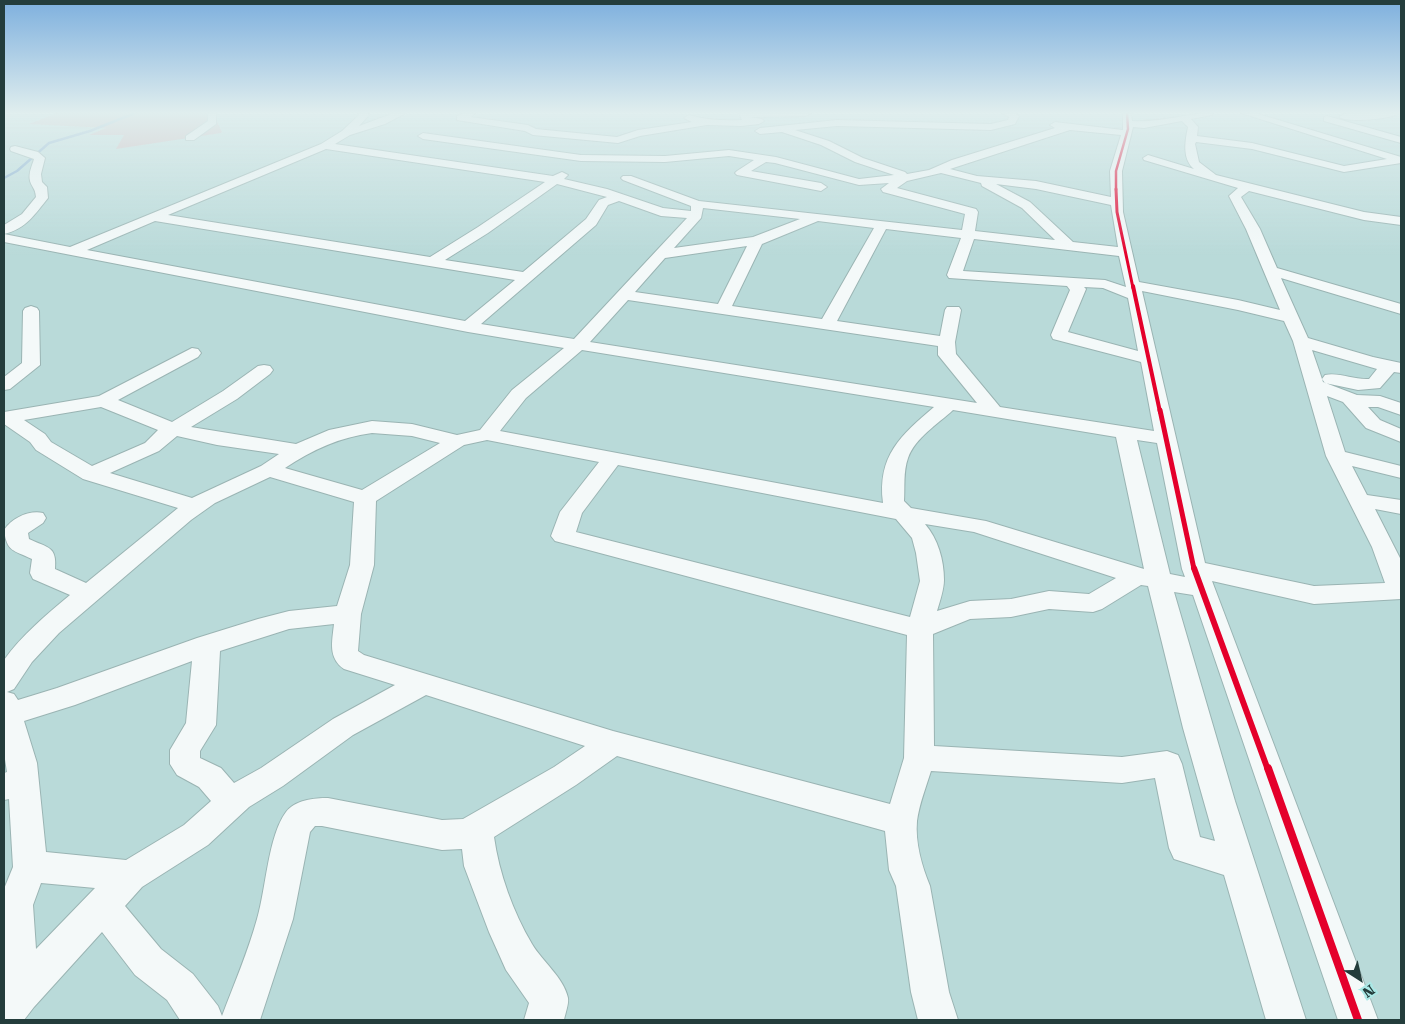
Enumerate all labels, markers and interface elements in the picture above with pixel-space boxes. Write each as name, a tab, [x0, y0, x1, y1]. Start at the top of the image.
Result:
north arrow	[1335, 954, 1385, 1004]
text: N	[1360, 982, 1378, 1001]

